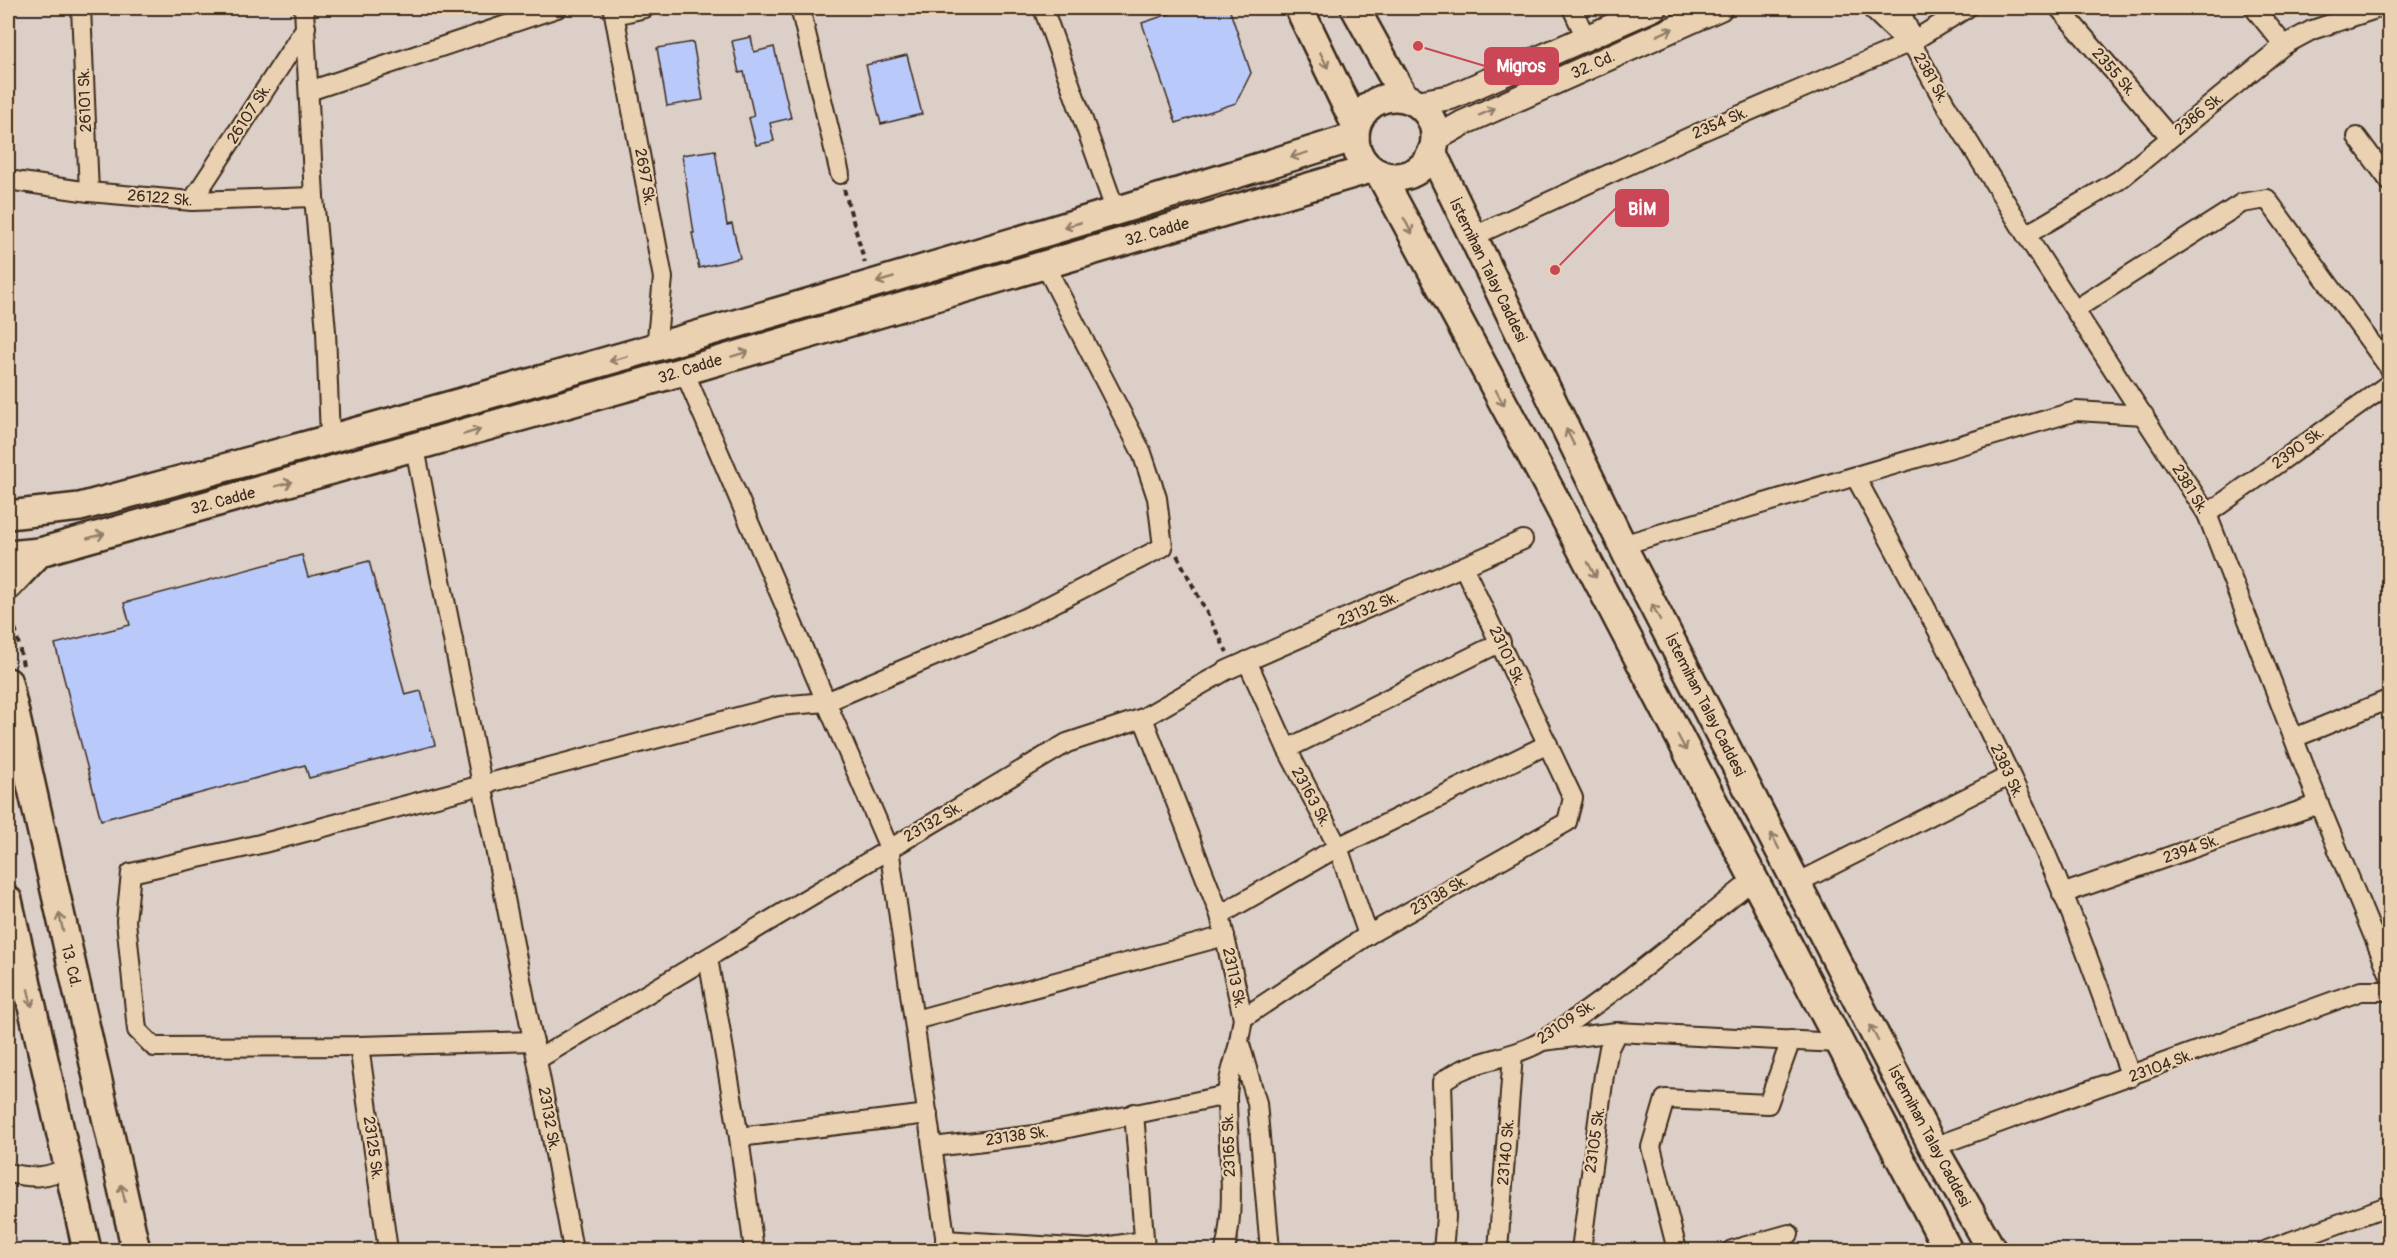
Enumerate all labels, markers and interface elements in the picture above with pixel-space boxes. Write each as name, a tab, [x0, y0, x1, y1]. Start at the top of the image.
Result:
one-way arrow	[1656, 26, 1674, 37]
street label: 2355 Sk.	[2088, 44, 2140, 100]
street label: 32. Cd.	[1568, 46, 1618, 84]
callout: Migros	[1485, 48, 1558, 84]
street label: 2381 Sk.	[1909, 49, 1953, 107]
one-way arrow	[1319, 51, 1331, 69]
text: Migros	[1497, 55, 1546, 78]
street label: 26101 Sk.	[74, 67, 96, 133]
street label: 26107 Sk.	[222, 81, 276, 147]
street label: 2386 Sk.	[2170, 88, 2228, 140]
street label: 2354 Sk.	[1689, 102, 1751, 144]
one-way arrow	[1478, 106, 1496, 118]
street label: 2697 Sk.	[630, 147, 660, 207]
one-way arrow	[1290, 150, 1309, 161]
street label: 26122 Sk.	[127, 185, 193, 211]
callout: BİM	[1616, 190, 1668, 226]
street label: İstemihan Talay Caddesi	[1444, 195, 1532, 345]
text: BİM	[1628, 198, 1656, 221]
street label: 32. Cadde	[1123, 213, 1192, 251]
one-way arrow	[1402, 217, 1414, 234]
one-way arrow	[1063, 220, 1082, 231]
one-way arrow	[876, 275, 895, 286]
one-way arrow	[730, 348, 749, 359]
street label: 32. Cadde	[656, 350, 725, 388]
one-way arrow	[608, 353, 627, 365]
one-way arrow	[1495, 388, 1506, 406]
street label: 2390 Sk.	[2268, 422, 2328, 474]
one-way arrow	[462, 426, 481, 437]
one-way arrow	[1563, 428, 1575, 446]
street label: 2381 Sk.	[2167, 460, 2213, 518]
one-way arrow	[274, 478, 293, 489]
street label: 32. Cadde	[189, 483, 258, 519]
one-way arrow	[86, 530, 105, 541]
one-way arrow	[1587, 560, 1598, 578]
street label: 23132 Sk.	[1334, 587, 1402, 631]
one-way arrow	[1650, 603, 1662, 621]
street label: 23101 Sk.	[1484, 623, 1530, 689]
street label: İstemihan Talay Caddesi	[1660, 630, 1750, 780]
one-way arrow	[1677, 733, 1689, 751]
street label: 2383 Sk.	[1986, 741, 2028, 801]
street label: 23163 Sk.	[1287, 764, 1335, 830]
street label: 23132 Sk.	[900, 797, 966, 847]
street label: 2394 Sk.	[2160, 830, 2222, 868]
one-way arrow	[1769, 832, 1780, 850]
street label: 23138 Sk.	[1406, 870, 1472, 920]
one-way arrow	[55, 912, 66, 932]
street label: 13. Cd.	[56, 943, 86, 989]
street label: 23113 Sk.	[1218, 946, 1250, 1010]
one-way arrow	[25, 988, 37, 1007]
street label: 23109 Sk.	[1533, 995, 1599, 1049]
one-way arrow	[1868, 1024, 1879, 1042]
street label: 23104 Sk.	[2126, 1045, 2196, 1087]
street label: İstemihan Talay Caddesi	[1883, 1062, 1975, 1211]
street label: 23132 Sk.	[534, 1086, 564, 1152]
street label: 23105 Sk.	[1580, 1106, 1610, 1174]
street label: 23165 Sk.	[1218, 1112, 1240, 1178]
street label: 23125 Sk.	[359, 1115, 387, 1181]
street label: 23140 Sk.	[1493, 1118, 1519, 1186]
street label: 23138 Sk.	[984, 1122, 1050, 1150]
one-way arrow	[117, 1184, 129, 1203]

